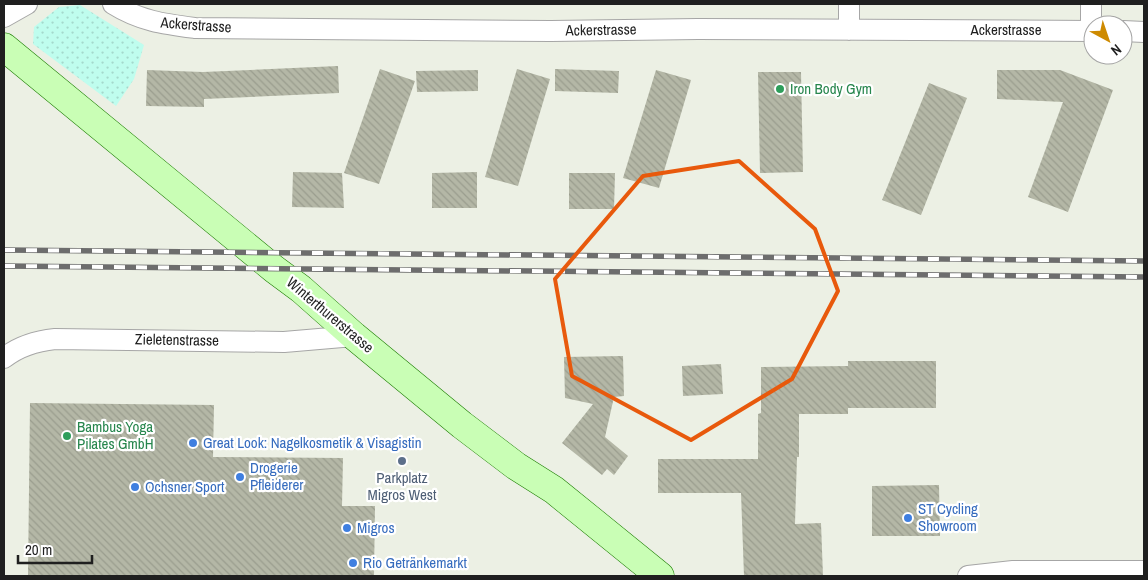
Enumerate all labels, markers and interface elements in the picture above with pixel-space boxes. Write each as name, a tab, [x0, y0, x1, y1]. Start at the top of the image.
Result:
street label: Ackerstrasse	[159, 11, 232, 37]
north arrow	[1083, 15, 1133, 65]
street label: Ackerstrasse	[564, 18, 637, 41]
street label: Ackerstrasse	[969, 19, 1042, 40]
text: N	[1107, 40, 1125, 60]
place label: Iron Body Gym	[790, 78, 872, 99]
marker: Iron Body Gym	[774, 83, 786, 95]
street label: Winterthurerstrasse	[282, 272, 379, 357]
street label: Zieletenstrasse	[135, 328, 219, 351]
place label: Bambus Yoga Pilates GmbH	[77, 416, 154, 454]
marker: Bambus Yoga Pilates GmbH	[61, 430, 73, 442]
place label: Great Look: Nagelkosmetik & Visagistin	[203, 432, 422, 453]
marker: Great Look: Nagelkosmetik & Visagistin	[187, 437, 199, 449]
marker: Parkplatz Migros West	[396, 455, 408, 467]
place label: Drogerie Pfleiderer	[250, 457, 303, 495]
place label: Parkplatz Migros West	[368, 467, 437, 505]
marker: Drogerie Pfleiderer	[234, 471, 246, 483]
place label: Ochsner Sport	[145, 476, 225, 497]
marker: Ochsner Sport	[129, 481, 141, 493]
place label: ST Cycling Showroom	[918, 498, 978, 536]
marker: ST Cycling Showroom	[902, 512, 914, 524]
place label: Migros	[357, 517, 395, 538]
marker: Migros	[341, 522, 353, 534]
scale bar	[18, 532, 91, 564]
text: 20 m	[25, 539, 52, 560]
place label: Rio Getränkemarkt	[363, 552, 467, 573]
marker: Rio Getränkemarkt	[347, 557, 359, 569]

